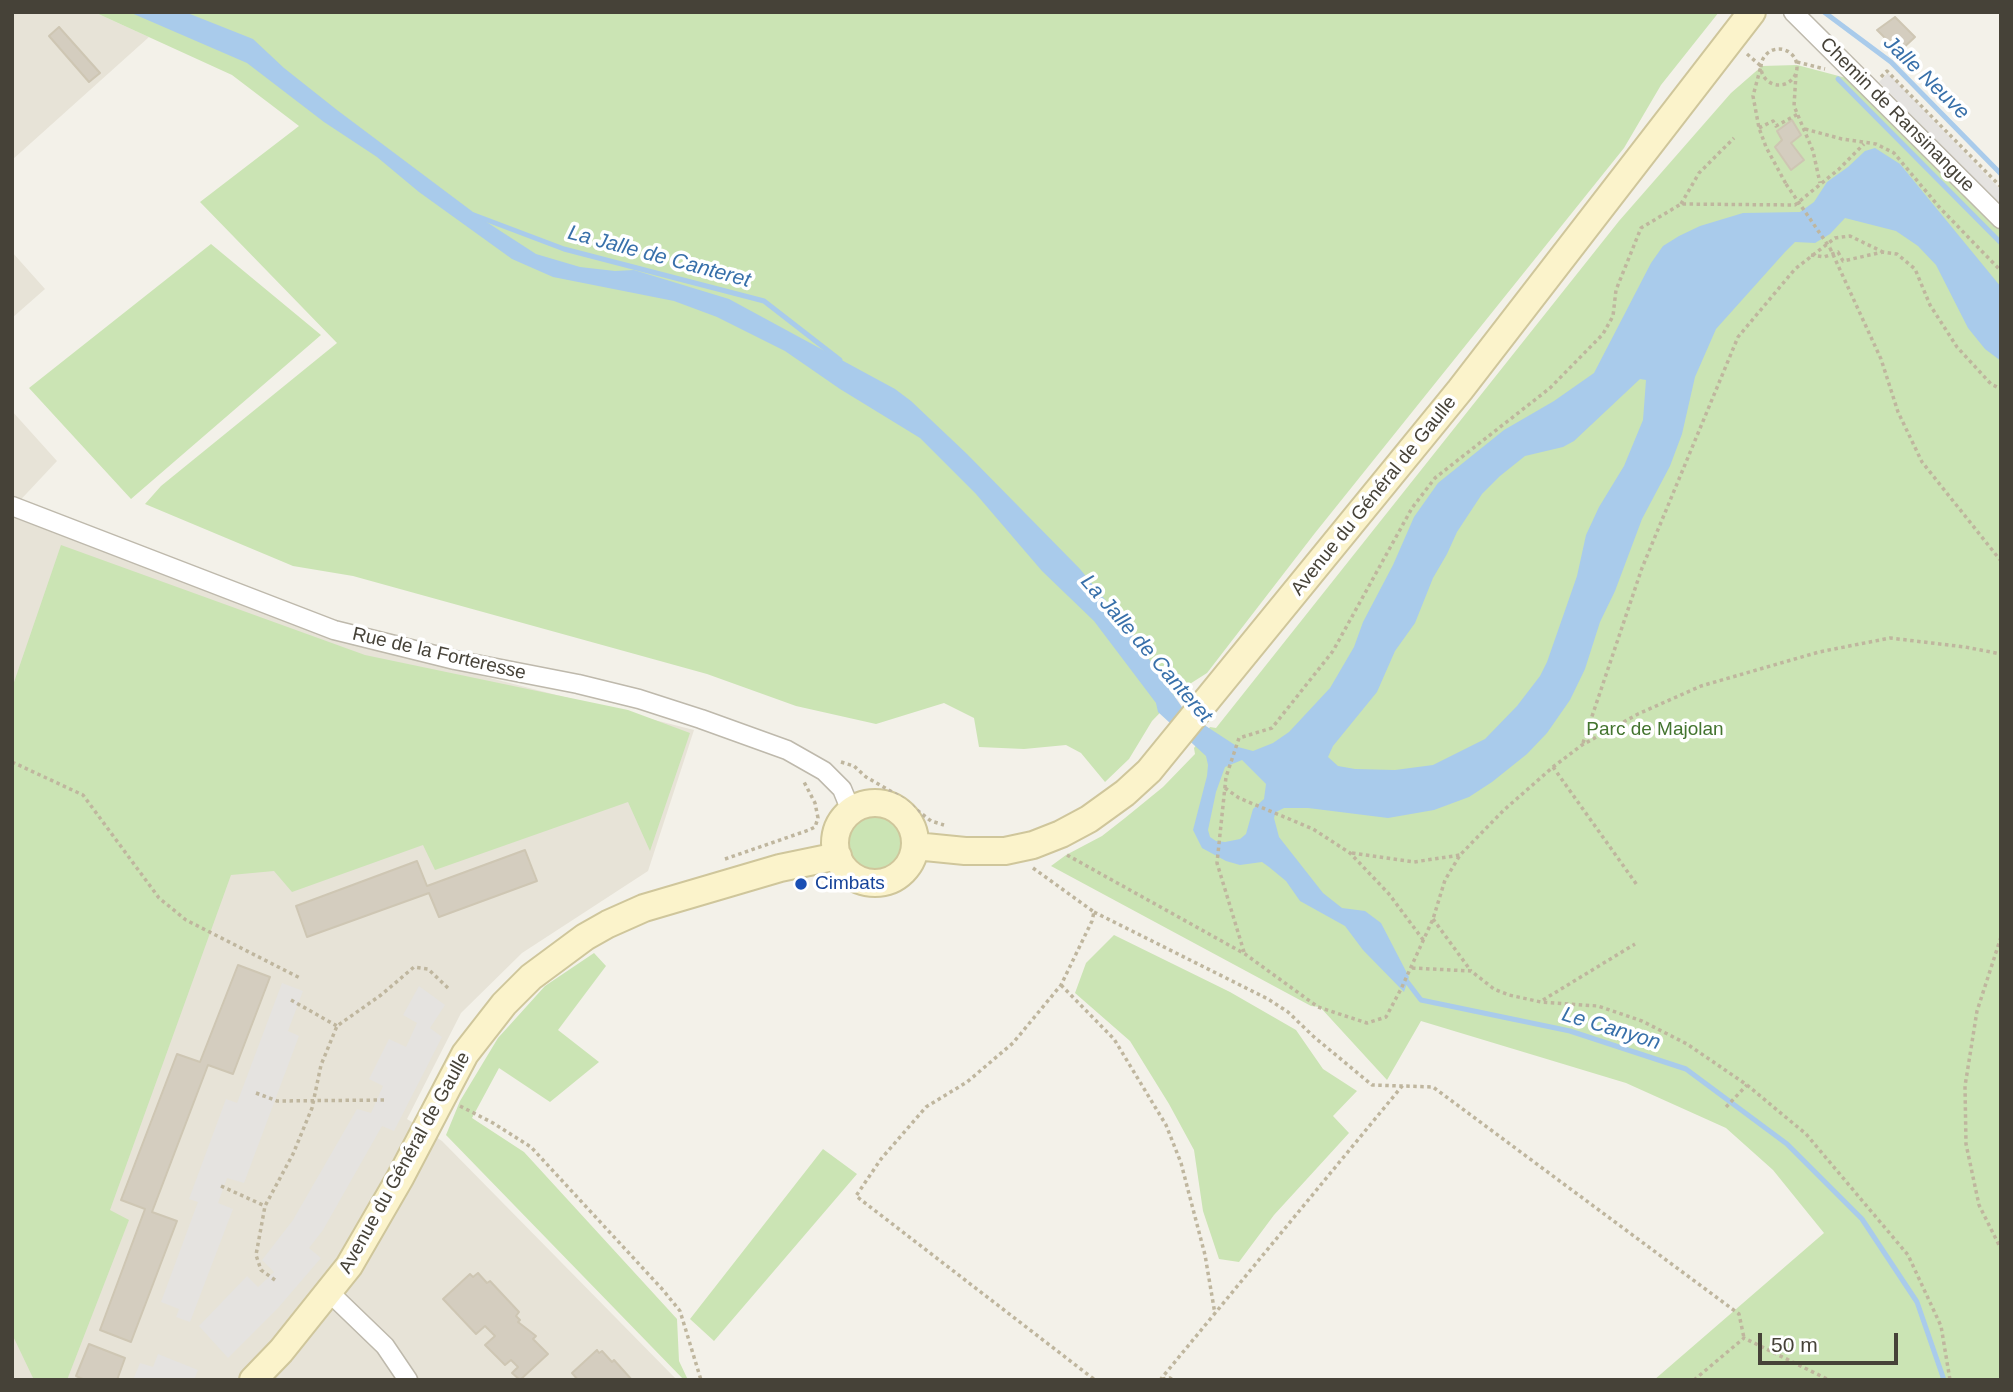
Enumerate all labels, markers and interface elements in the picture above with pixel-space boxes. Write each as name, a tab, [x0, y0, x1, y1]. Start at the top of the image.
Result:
water label: Jalle Neuve	[1878, 31, 1974, 125]
street label: Chemin de Ransinangue	[1815, 33, 1979, 197]
water label: La Jalle de Canteret	[565, 221, 753, 293]
street label: Avenue du Général de Gaulle	[1286, 392, 1462, 600]
water label: La Jalle de Canteret	[1075, 570, 1217, 728]
street label: Rue de la Forteresse	[350, 623, 528, 685]
park label: Parc de Majolan	[1586, 719, 1724, 741]
place label: Cimbats	[815, 873, 885, 895]
marker: Cimbats	[793, 876, 809, 892]
water label: Le Canyon	[1559, 1002, 1663, 1056]
street label: Avenue du Général de Gaulle	[334, 1048, 476, 1278]
scale bar	[1761, 1318, 1901, 1362]
text: 50 m	[1771, 1333, 1818, 1356]

